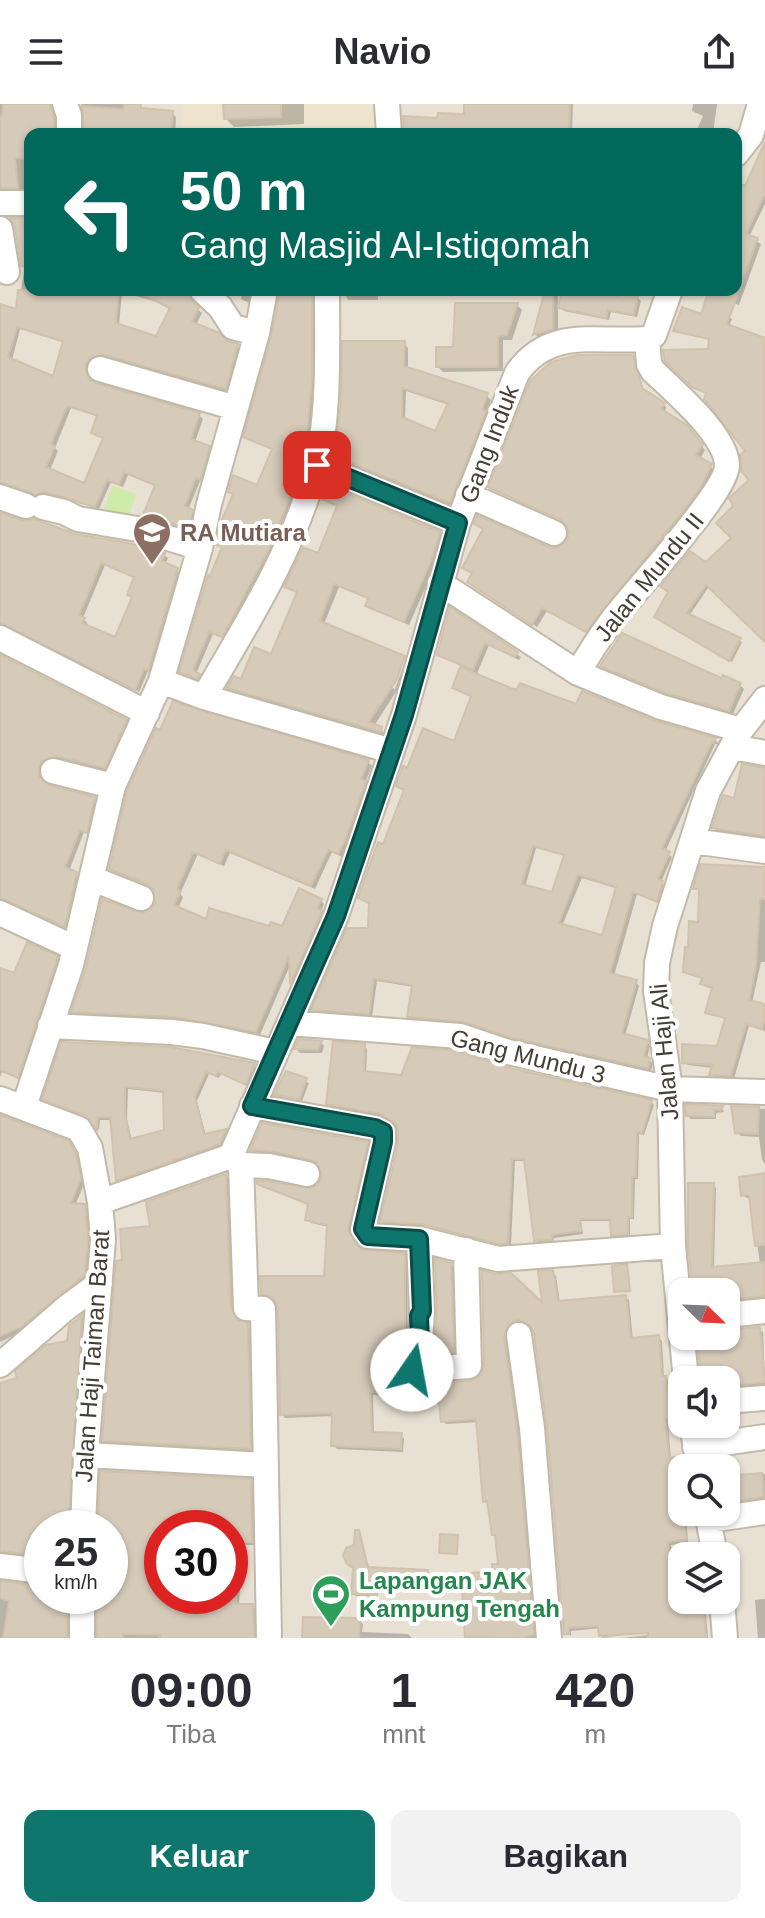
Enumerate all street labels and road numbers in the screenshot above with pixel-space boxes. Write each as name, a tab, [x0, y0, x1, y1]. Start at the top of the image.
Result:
street label: Gang Induk	[454, 380, 524, 507]
street label: Jalan Mundu II	[589, 507, 709, 647]
street label: Jalan Haji Ali	[645, 982, 683, 1122]
street label: Gang Mundu 3	[448, 1024, 608, 1088]
street label: Jalan Haji Taiman Barat	[70, 1229, 114, 1483]

